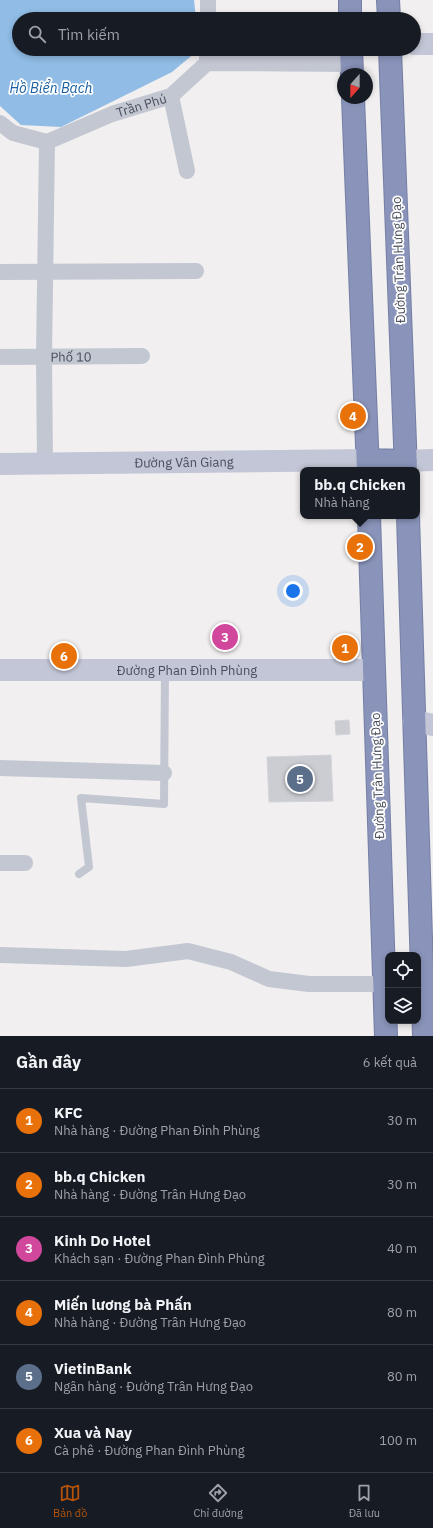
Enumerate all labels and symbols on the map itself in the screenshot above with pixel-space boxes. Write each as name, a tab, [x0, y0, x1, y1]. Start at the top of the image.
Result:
north arrow	[337, 68, 373, 104]
water label: Hồ Biển Bạch	[9, 79, 93, 97]
street label: Trần Phú	[114, 90, 169, 121]
street label: Đường Trân Hưng Đạo	[388, 196, 409, 324]
street label: Phố 10	[50, 348, 92, 366]
pin: 4	[340, 401, 366, 431]
street label: Đường Vân Giang	[134, 453, 234, 472]
pin: 2	[347, 532, 373, 562]
your location	[283, 581, 303, 601]
pin: 3	[212, 622, 238, 652]
pin: 1	[332, 633, 358, 663]
pin: 6	[51, 641, 77, 671]
street label: Đường Phan Đình Phùng	[117, 662, 257, 679]
street label: Đường Trân Hưng Đạo	[367, 712, 388, 840]
pin: 5	[287, 764, 313, 794]

